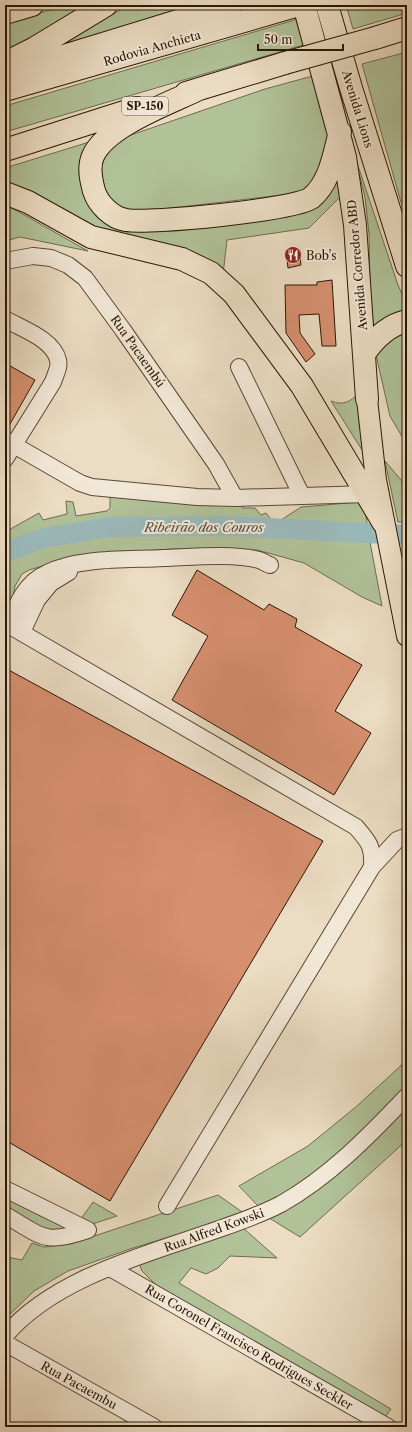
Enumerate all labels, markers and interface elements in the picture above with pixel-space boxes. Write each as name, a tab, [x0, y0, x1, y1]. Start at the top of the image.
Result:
scale bar	[258, 26, 343, 52]
street label: Rodovia Anchieta	[102, 27, 203, 69]
text: 50 m	[264, 32, 293, 47]
street label: Avenida Lions	[339, 67, 377, 150]
road number: SP-150	[122, 97, 168, 115]
street label: Avenida Corredor ABD	[344, 199, 370, 332]
restaurant icon: Bob's	[283, 245, 303, 265]
place label: Bob's	[306, 248, 337, 263]
street label: Rua Pacaembú	[108, 312, 169, 391]
water label: Ribeirão dos Couros	[143, 519, 264, 535]
street label: Rua Alfred Kowski	[162, 1205, 266, 1255]
street label: Rua Coronel Francisco Rodrigues Seckler	[142, 1281, 356, 1413]
street label: Rua Pacaembu	[38, 1358, 120, 1412]

